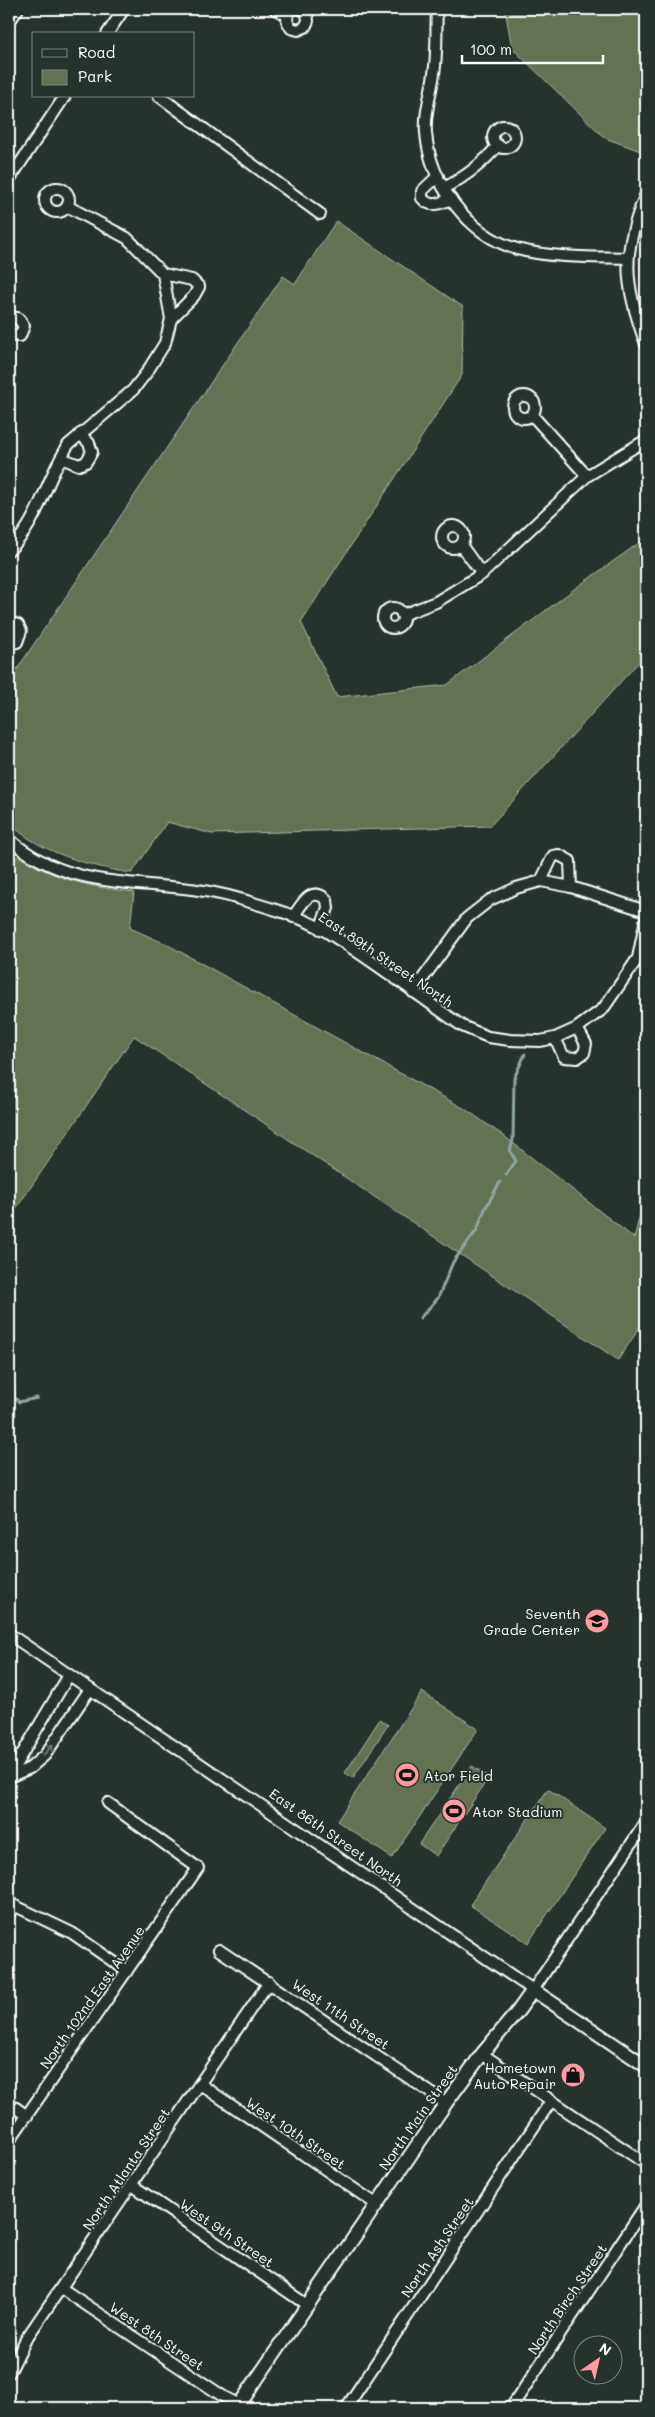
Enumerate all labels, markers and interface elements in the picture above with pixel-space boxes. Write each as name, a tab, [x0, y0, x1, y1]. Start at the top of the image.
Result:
legend	[32, 32, 195, 98]
scale bar	[462, 32, 604, 64]
text: 100 m	[470, 39, 512, 59]
text: Road	[78, 42, 115, 62]
text: Park	[78, 66, 112, 86]
street label: East 89th Street North	[315, 907, 457, 1011]
place label: Seventh Grade Center	[484, 1604, 580, 1639]
school or university icon: Seventh Grade Center	[584, 1608, 610, 1634]
one-way arrow	[43, 1744, 54, 1757]
sports icon: Ator Field	[394, 1762, 420, 1788]
place label: Ator Field	[424, 1766, 493, 1785]
street label: East 86th Street North	[266, 1784, 406, 1890]
sports icon: Ator Stadium	[441, 1798, 467, 1824]
place label: Ator Stadium	[472, 1802, 562, 1821]
street label: North 102nd East Avenue	[35, 1922, 149, 2072]
street label: West 11th Street	[288, 1974, 394, 2054]
place label: Hometown Auto Repair	[473, 2058, 556, 2093]
street label: North Main Street	[374, 2060, 462, 2174]
shop icon: Hometown Auto Repair	[560, 2062, 586, 2088]
street label: West 10th Street	[242, 2093, 350, 2173]
street label: North Atlanta Street	[78, 2104, 174, 2234]
street label: North Ash Street	[396, 2193, 478, 2301]
street label: West 9th Street	[176, 2194, 278, 2272]
street label: North Birch Street	[524, 2241, 610, 2357]
street label: West 8th Street	[106, 2297, 208, 2375]
north arrow	[572, 2334, 622, 2384]

